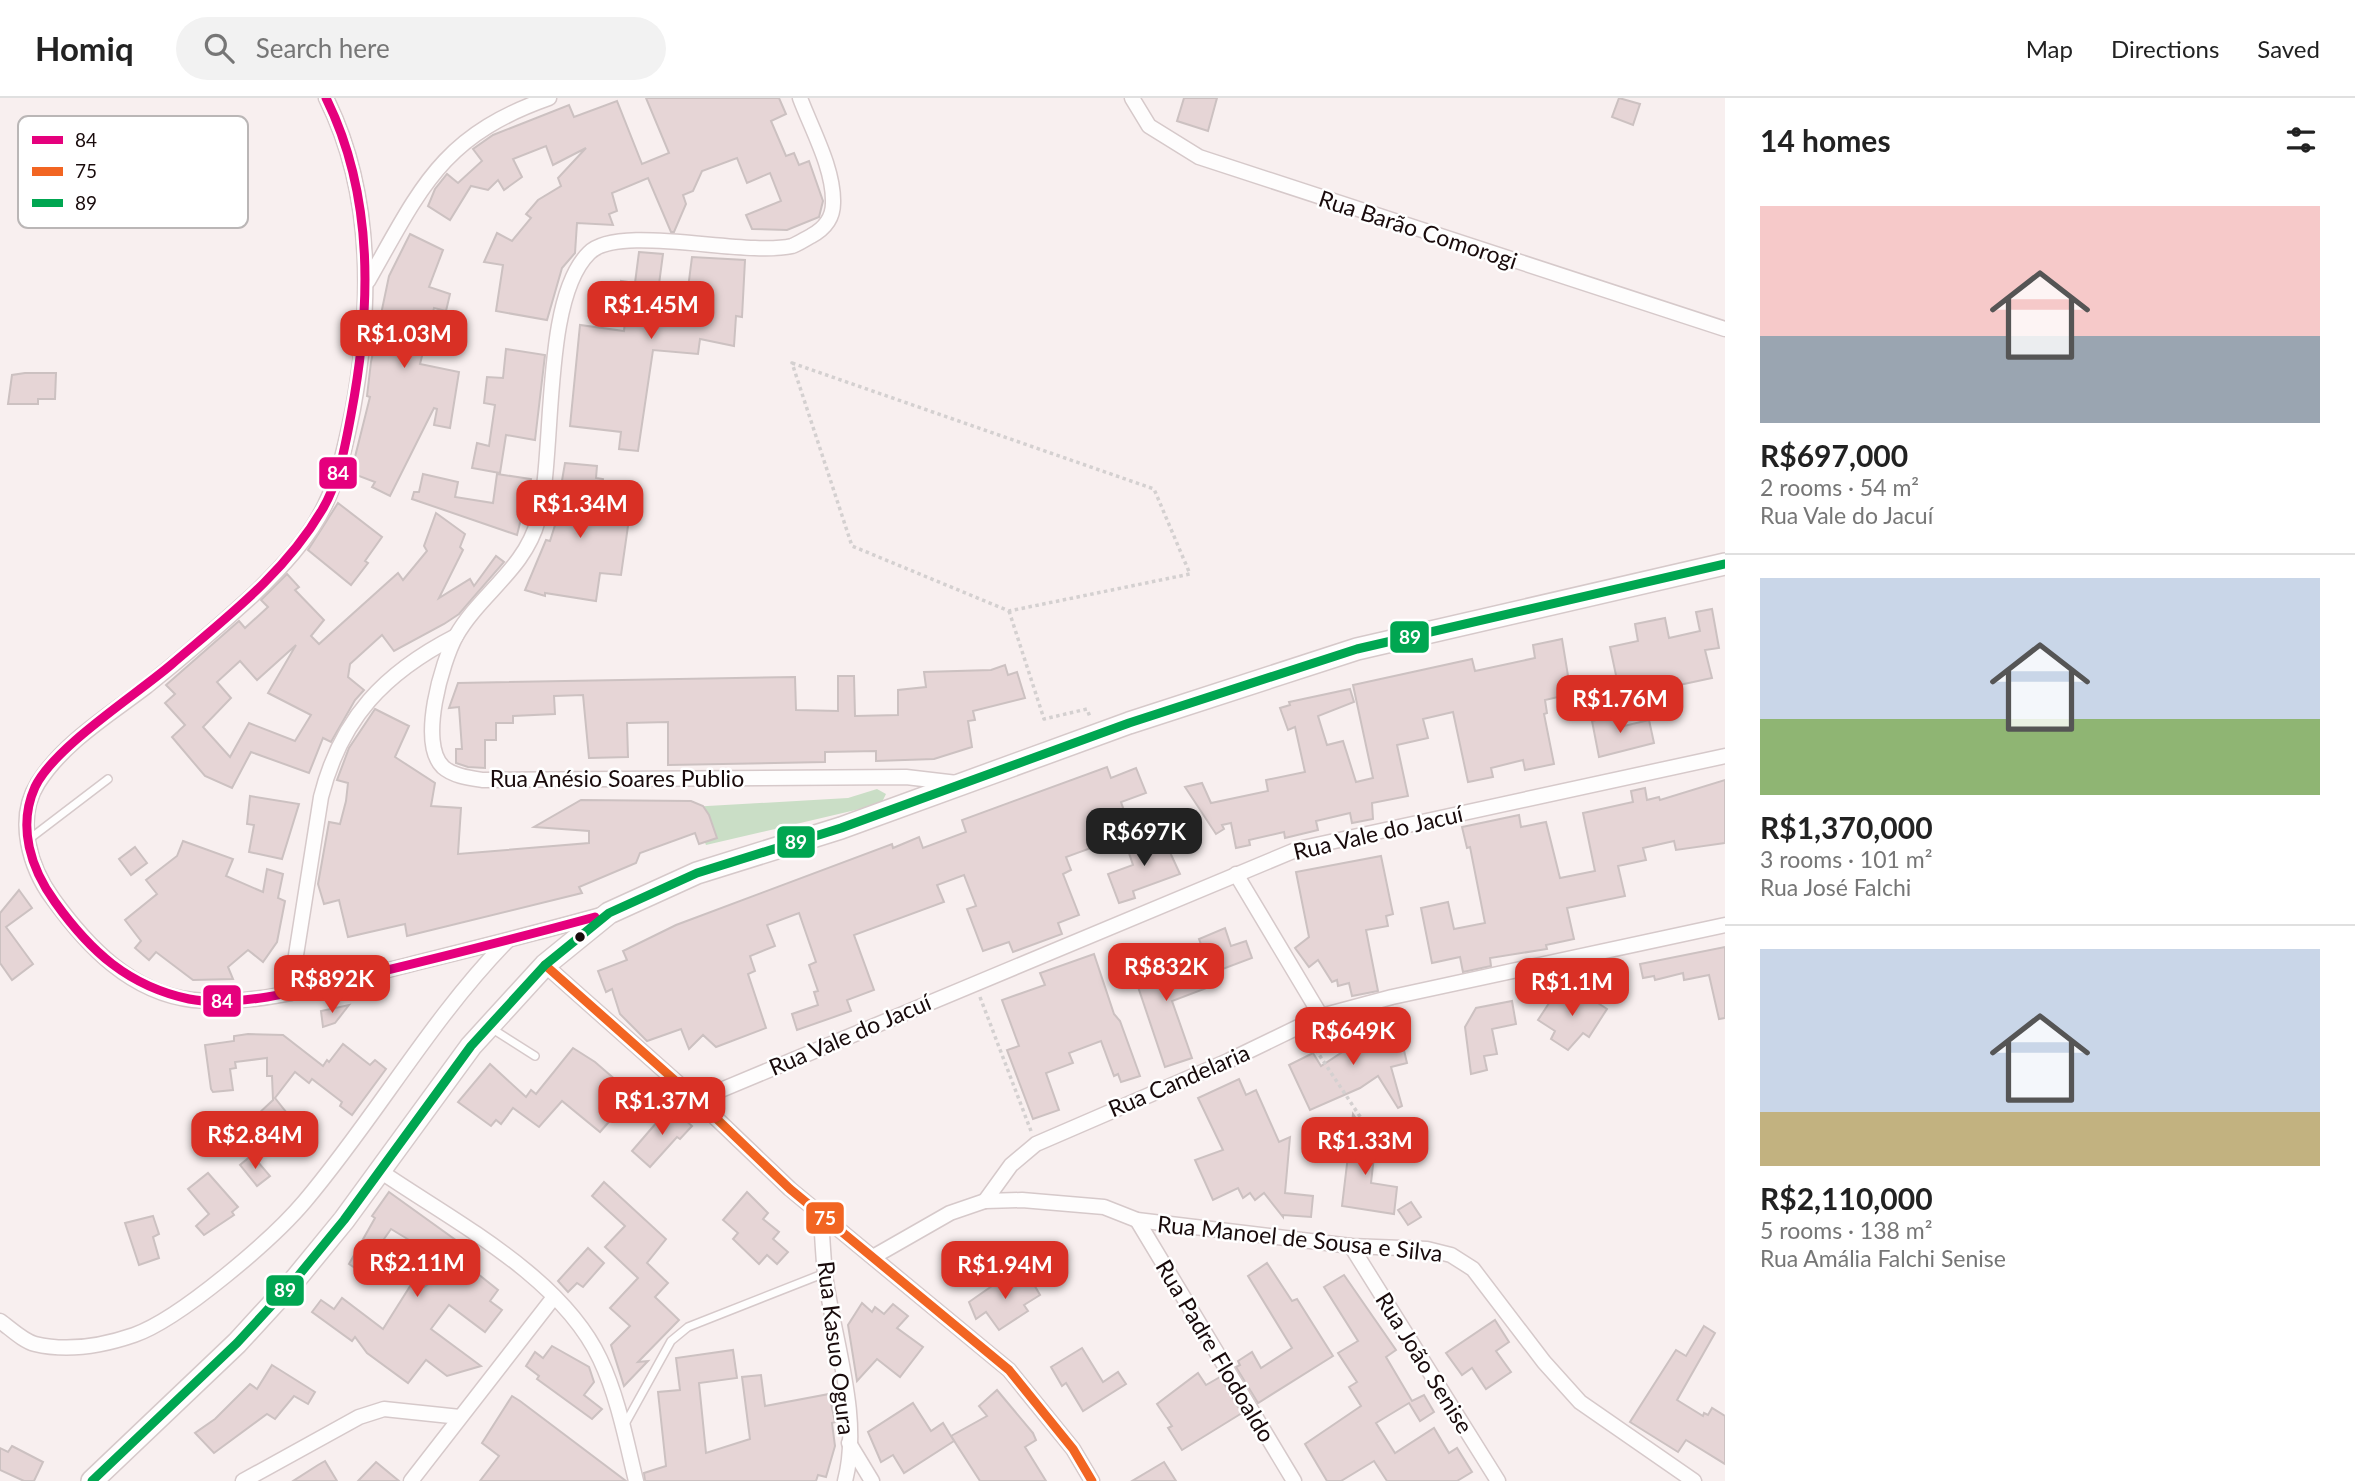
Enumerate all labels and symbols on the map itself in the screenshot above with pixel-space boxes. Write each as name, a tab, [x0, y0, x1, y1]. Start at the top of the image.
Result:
legend	[18, 116, 248, 228]
text: 84	[75, 128, 97, 151]
text: 75	[75, 159, 97, 182]
street label: Rua Barão Comorogi	[1315, 184, 1521, 274]
text: 89	[75, 191, 97, 214]
pin: R$1.45M	[586, 282, 716, 341]
pin: R$1.03M	[339, 310, 469, 370]
line badge: 84	[318, 456, 358, 490]
text: 84	[327, 461, 349, 484]
pin: R$1.34M	[515, 480, 645, 540]
line badge: 89	[1389, 620, 1430, 654]
text: 89	[1399, 625, 1421, 648]
pin: R$1.76M	[1555, 676, 1685, 735]
street label: Rua Anésio Soares Publio	[490, 764, 744, 792]
street label: Rua Vale do Jacuí	[1290, 799, 1467, 865]
pin: R$697K	[1087, 808, 1201, 868]
line badge: 89	[776, 825, 816, 859]
text: 89	[785, 830, 807, 853]
unlabelled marker	[573, 930, 587, 944]
pin: R$832K	[1109, 944, 1223, 1003]
pin: R$892K	[275, 956, 389, 1015]
pin: R$1.1M	[1515, 958, 1629, 1018]
line badge: 84	[202, 984, 242, 1018]
street label: Rua Vale do Jacuí	[764, 987, 936, 1081]
text: 84	[211, 989, 233, 1012]
pin: R$649K	[1296, 1007, 1410, 1067]
street label: Rua Candelaria	[1104, 1038, 1254, 1122]
pin: R$1.37M	[597, 1077, 727, 1137]
pin: R$2.84M	[190, 1112, 320, 1171]
pin: R$1.33M	[1300, 1118, 1430, 1177]
line badge: 75	[805, 1201, 845, 1235]
text: 75	[814, 1206, 836, 1229]
street label: Rua Manoel de Sousa e Silva	[1156, 1209, 1444, 1267]
pin: R$2.11M	[352, 1240, 482, 1299]
pin: R$1.94M	[940, 1242, 1070, 1301]
street label: Rua Padre Flodoaldo	[1150, 1254, 1281, 1447]
street label: Rua Kasuo Ogura	[812, 1259, 862, 1436]
line badge: 89	[265, 1274, 305, 1307]
text: 89	[274, 1278, 296, 1301]
street label: Rua João Senise	[1370, 1287, 1479, 1438]

